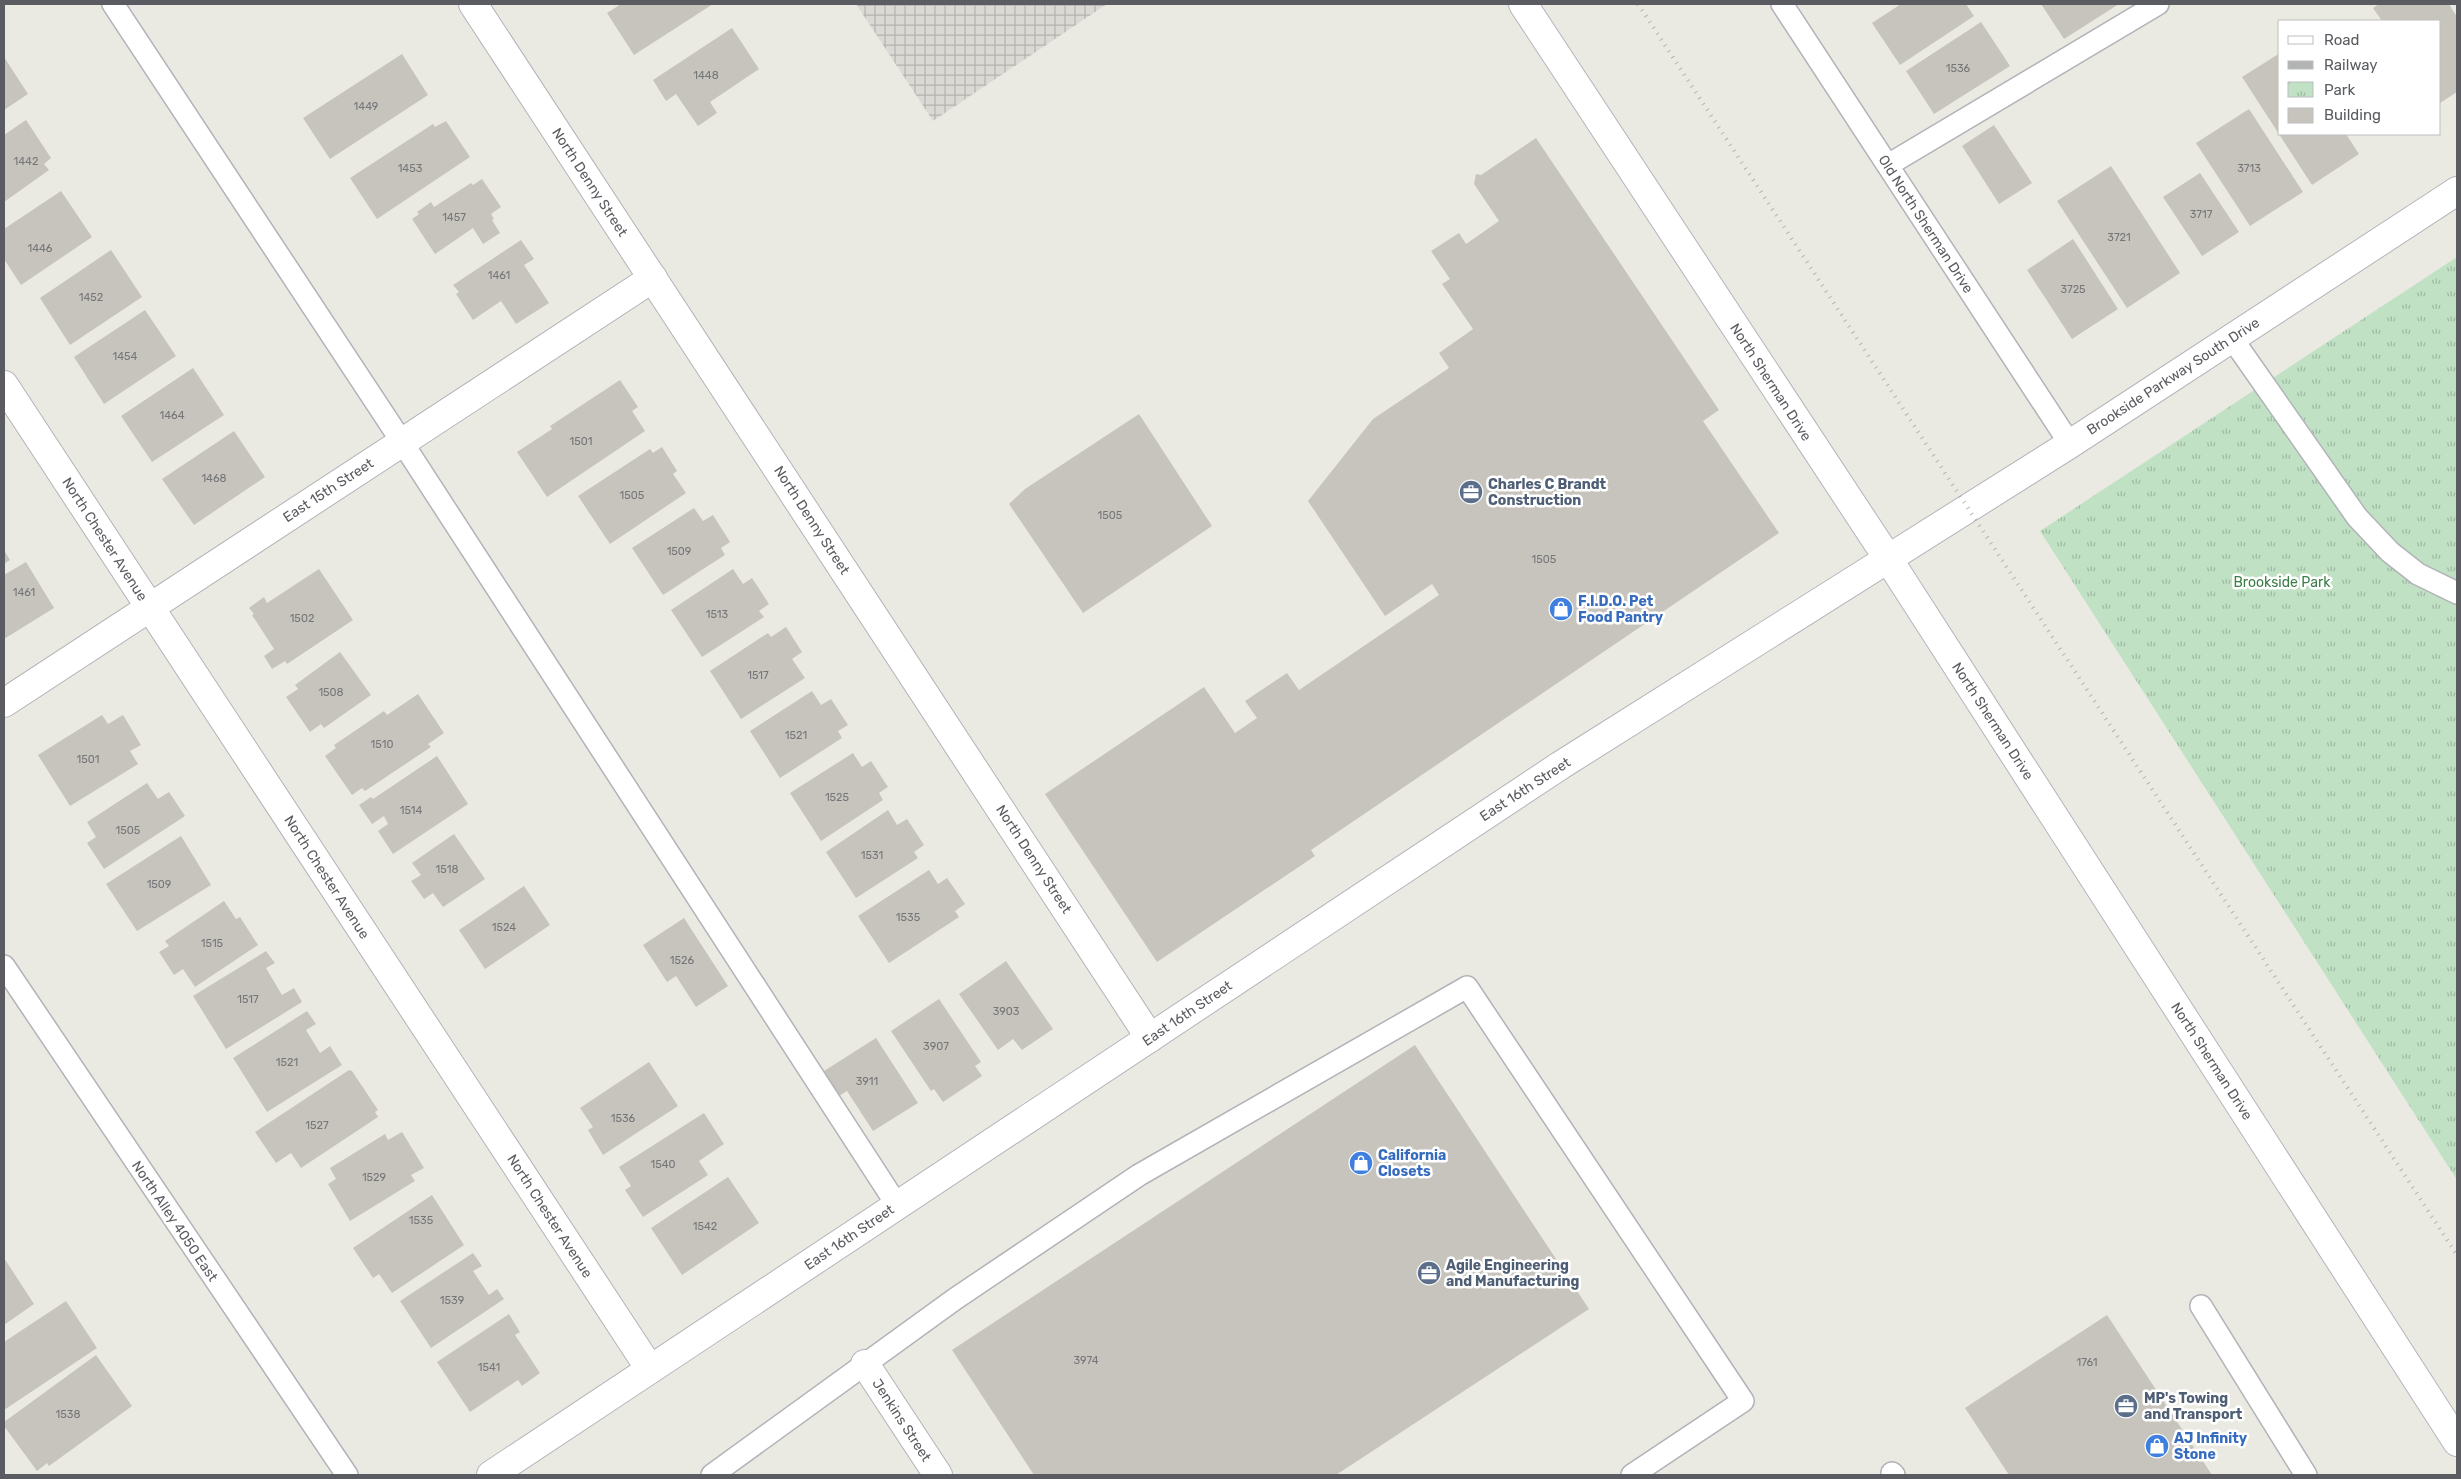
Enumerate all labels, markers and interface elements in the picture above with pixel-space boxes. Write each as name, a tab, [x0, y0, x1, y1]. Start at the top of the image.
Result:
legend	[2278, 20, 2441, 135]
text: Road	[2324, 31, 2360, 49]
text: Railway	[2324, 56, 2378, 74]
house number: 1536	[1946, 62, 1971, 75]
house number: 1448	[693, 69, 719, 82]
text: Park	[2324, 81, 2355, 99]
house number: 1449	[354, 100, 378, 113]
text: Building	[2324, 106, 2381, 124]
street label: North Denny Street	[548, 125, 631, 240]
street label: Old North Sherman Drive	[1875, 152, 1977, 297]
house number: 1442	[14, 155, 38, 168]
house number: 1453	[398, 162, 423, 175]
house number: 3713	[2237, 162, 2261, 175]
house number: 3717	[2190, 208, 2213, 221]
house number: 1457	[442, 211, 466, 224]
house number: 3721	[2107, 231, 2131, 244]
house number: 1446	[27, 242, 53, 255]
house number: 1461	[488, 269, 510, 282]
house number: 3725	[2060, 283, 2086, 296]
house number: 1452	[79, 291, 103, 304]
street label: Brookside Parkway South Drive	[2084, 314, 2263, 439]
street label: North Sherman Drive	[1726, 320, 1815, 444]
house number: 1454	[113, 350, 138, 363]
house number: 1464	[159, 409, 185, 422]
house number: 1501	[570, 435, 592, 448]
street label: East 15th Street	[280, 455, 377, 526]
street label: North Denny Street	[770, 463, 853, 578]
house number: 1468	[201, 472, 227, 485]
street label: North Chester Avenue	[58, 474, 151, 604]
place label: Charles C Brandt Construction	[1488, 476, 1607, 509]
office icon: Charles C Brandt Construction	[1458, 479, 1484, 505]
house number: 1505	[620, 489, 645, 502]
house number: 1505	[1098, 509, 1123, 522]
house number: 1509	[667, 545, 691, 558]
house number: 1505	[1532, 553, 1557, 566]
park label: Brookside Park	[2234, 574, 2331, 591]
house number: 1461	[13, 586, 35, 599]
place label: F.I.D.O. Pet Food Pantry	[1578, 593, 1664, 626]
shop icon: F.I.D.O. Pet Food Pantry	[1548, 596, 1574, 622]
house number: 1513	[706, 608, 729, 621]
house number: 1502	[290, 612, 314, 625]
street label: North Sherman Drive	[1948, 659, 2037, 783]
house number: 1517	[747, 669, 769, 682]
house number: 1508	[318, 686, 344, 699]
house number: 1521	[785, 729, 807, 742]
house number: 1510	[371, 738, 393, 751]
house number: 1501	[77, 753, 99, 766]
street label: East 16th Street	[1477, 754, 1574, 825]
house number: 1525	[825, 791, 850, 804]
street label: North Denny Street	[992, 802, 1075, 917]
house number: 1514	[400, 804, 422, 817]
street label: North Chester Avenue	[280, 812, 373, 942]
house number: 1505	[116, 824, 141, 837]
house number: 1531	[861, 849, 883, 862]
house number: 1518	[436, 863, 458, 876]
house number: 1509	[147, 878, 171, 891]
house number: 1535	[896, 911, 921, 924]
house number: 1524	[492, 921, 516, 934]
house number: 1515	[201, 937, 224, 950]
house number: 1526	[670, 954, 695, 967]
street label: East 16th Street	[1139, 977, 1236, 1050]
house number: 1517	[237, 993, 259, 1006]
street label: North Sherman Drive	[2167, 999, 2256, 1123]
house number: 3903	[993, 1005, 1020, 1018]
house number: 3907	[923, 1040, 949, 1053]
house number: 1521	[276, 1056, 298, 1069]
house number: 3911	[856, 1075, 878, 1088]
house number: 1536	[611, 1112, 636, 1125]
house number: 1527	[305, 1119, 329, 1132]
place label: California Closets	[1378, 1147, 1446, 1180]
shop icon: California Closets	[1348, 1150, 1374, 1176]
street label: North Chester Avenue	[503, 1151, 596, 1281]
street label: North Alley 4050 East	[128, 1158, 222, 1285]
house number: 1540	[650, 1158, 676, 1171]
house number: 1529	[362, 1171, 386, 1184]
street label: East 16th Street	[801, 1201, 898, 1274]
house number: 1535	[409, 1214, 434, 1227]
house number: 1542	[693, 1220, 717, 1233]
place label: Agile Engineering and Manufacturing	[1446, 1257, 1579, 1290]
office icon: Agile Engineering and Manufacturing	[1416, 1260, 1442, 1286]
house number: 1539	[440, 1294, 464, 1307]
house number: 3974	[1073, 1354, 1099, 1367]
house number: 1761	[2076, 1356, 2098, 1369]
house number: 1541	[478, 1361, 500, 1374]
street label: Jenkins Street	[868, 1376, 935, 1465]
place label: MP's Towing and Transport	[2144, 1390, 2243, 1423]
office icon: MP's Towing and Transport	[2113, 1393, 2139, 1419]
house number: 1538	[56, 1408, 80, 1421]
place label: AJ Infinity Stone	[2174, 1430, 2248, 1463]
shop icon: AJ Infinity Stone	[2144, 1433, 2170, 1459]

